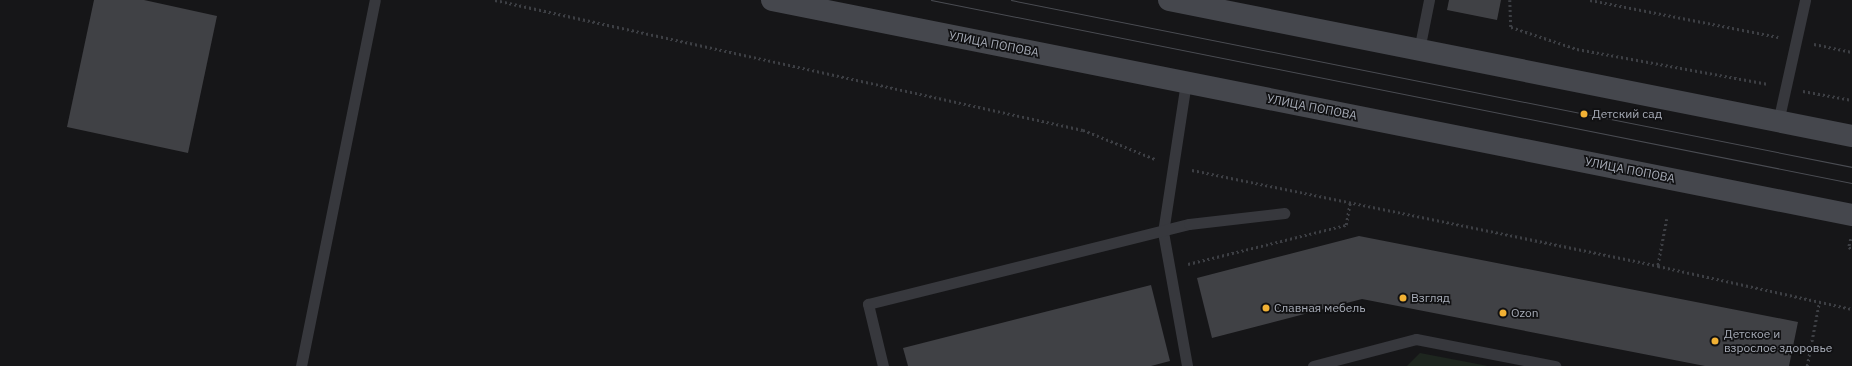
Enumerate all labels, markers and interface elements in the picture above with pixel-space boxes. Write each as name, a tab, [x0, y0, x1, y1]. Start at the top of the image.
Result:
street label: УЛИЦА ПОПОВА	[948, 28, 1040, 60]
street label: УЛИЦА ПОПОВА	[1266, 91, 1358, 123]
place label: Детский сад	[1592, 107, 1662, 121]
marker: Детский сад	[1579, 109, 1589, 119]
street label: УЛИЦА ПОПОВА	[1584, 154, 1676, 186]
place label: Взгляд	[1411, 291, 1450, 305]
marker: Взгляд	[1398, 293, 1408, 303]
place label: Славная мебель	[1274, 301, 1365, 315]
marker: Славная мебель	[1261, 303, 1271, 313]
place label: Ozon	[1511, 306, 1538, 320]
marker: Ozon	[1498, 308, 1508, 318]
place label: Детское и взрослое здоровье	[1724, 327, 1832, 355]
marker: Детское и взрослое здоровье	[1709, 335, 1721, 347]

